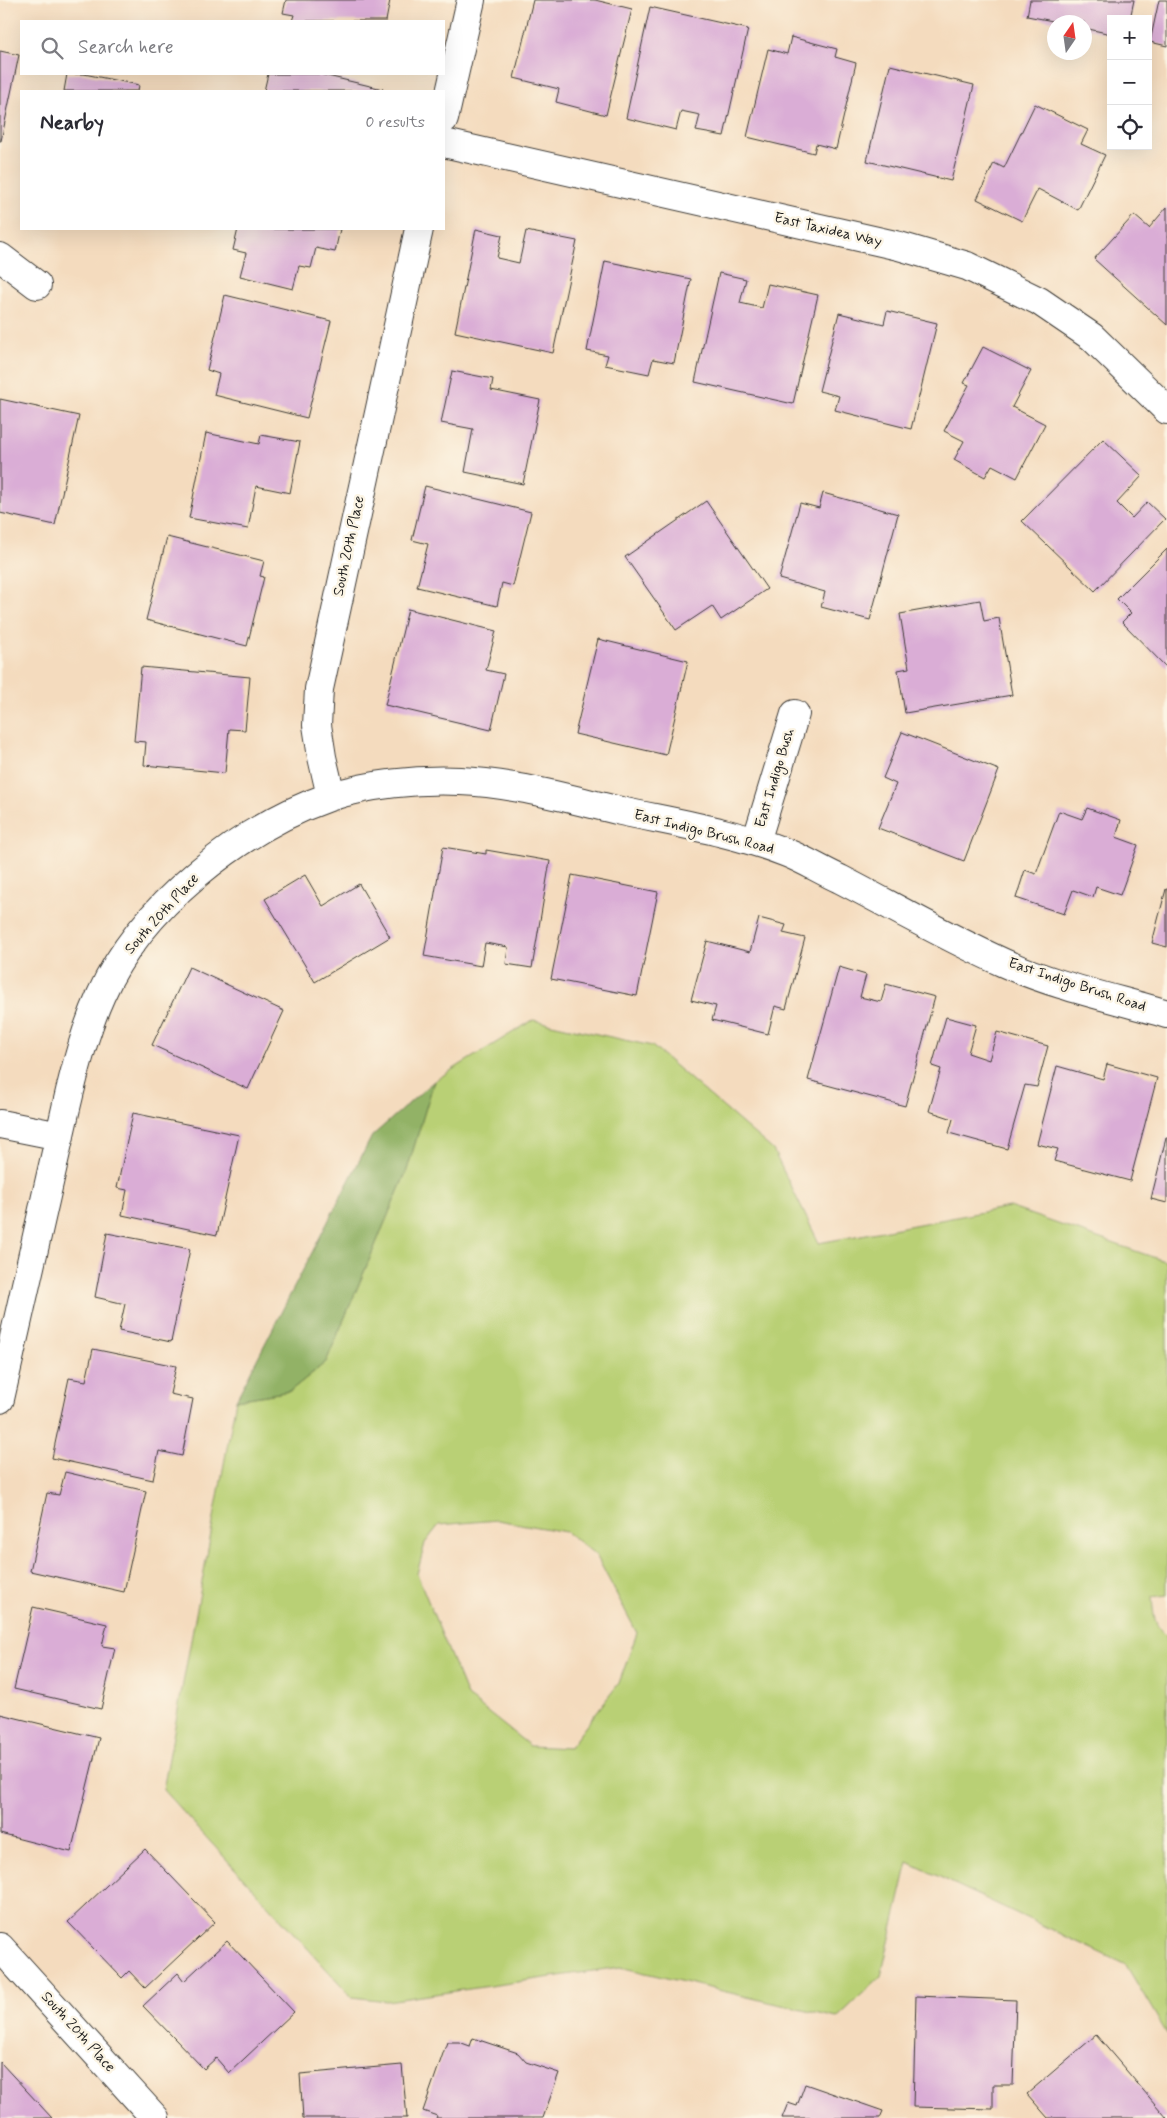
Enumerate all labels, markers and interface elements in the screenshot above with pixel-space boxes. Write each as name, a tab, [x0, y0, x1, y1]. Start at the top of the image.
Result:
north arrow	[1047, 15, 1092, 60]
map controls	[1107, 15, 1152, 150]
button: +	[1107, 15, 1152, 60]
search box	[20, 20, 445, 75]
icon: search	[38, 34, 66, 62]
text: Search here	[78, 35, 174, 60]
button: −	[1107, 60, 1152, 105]
button: locate	[1107, 105, 1152, 150]
text: Nearby	[40, 109, 104, 137]
text: 0 results	[365, 112, 425, 133]
street label: East Taxidea Way	[772, 208, 884, 252]
street label: South 20th Place	[329, 494, 369, 598]
street label: East Indigo Bush	[750, 726, 801, 831]
street label: East Indigo Brush Road	[632, 805, 776, 860]
street label: South 20th Place	[120, 869, 204, 959]
street label: East Indigo Brush Road	[1005, 953, 1148, 1018]
street label: South 20th Place	[36, 1987, 120, 2077]

